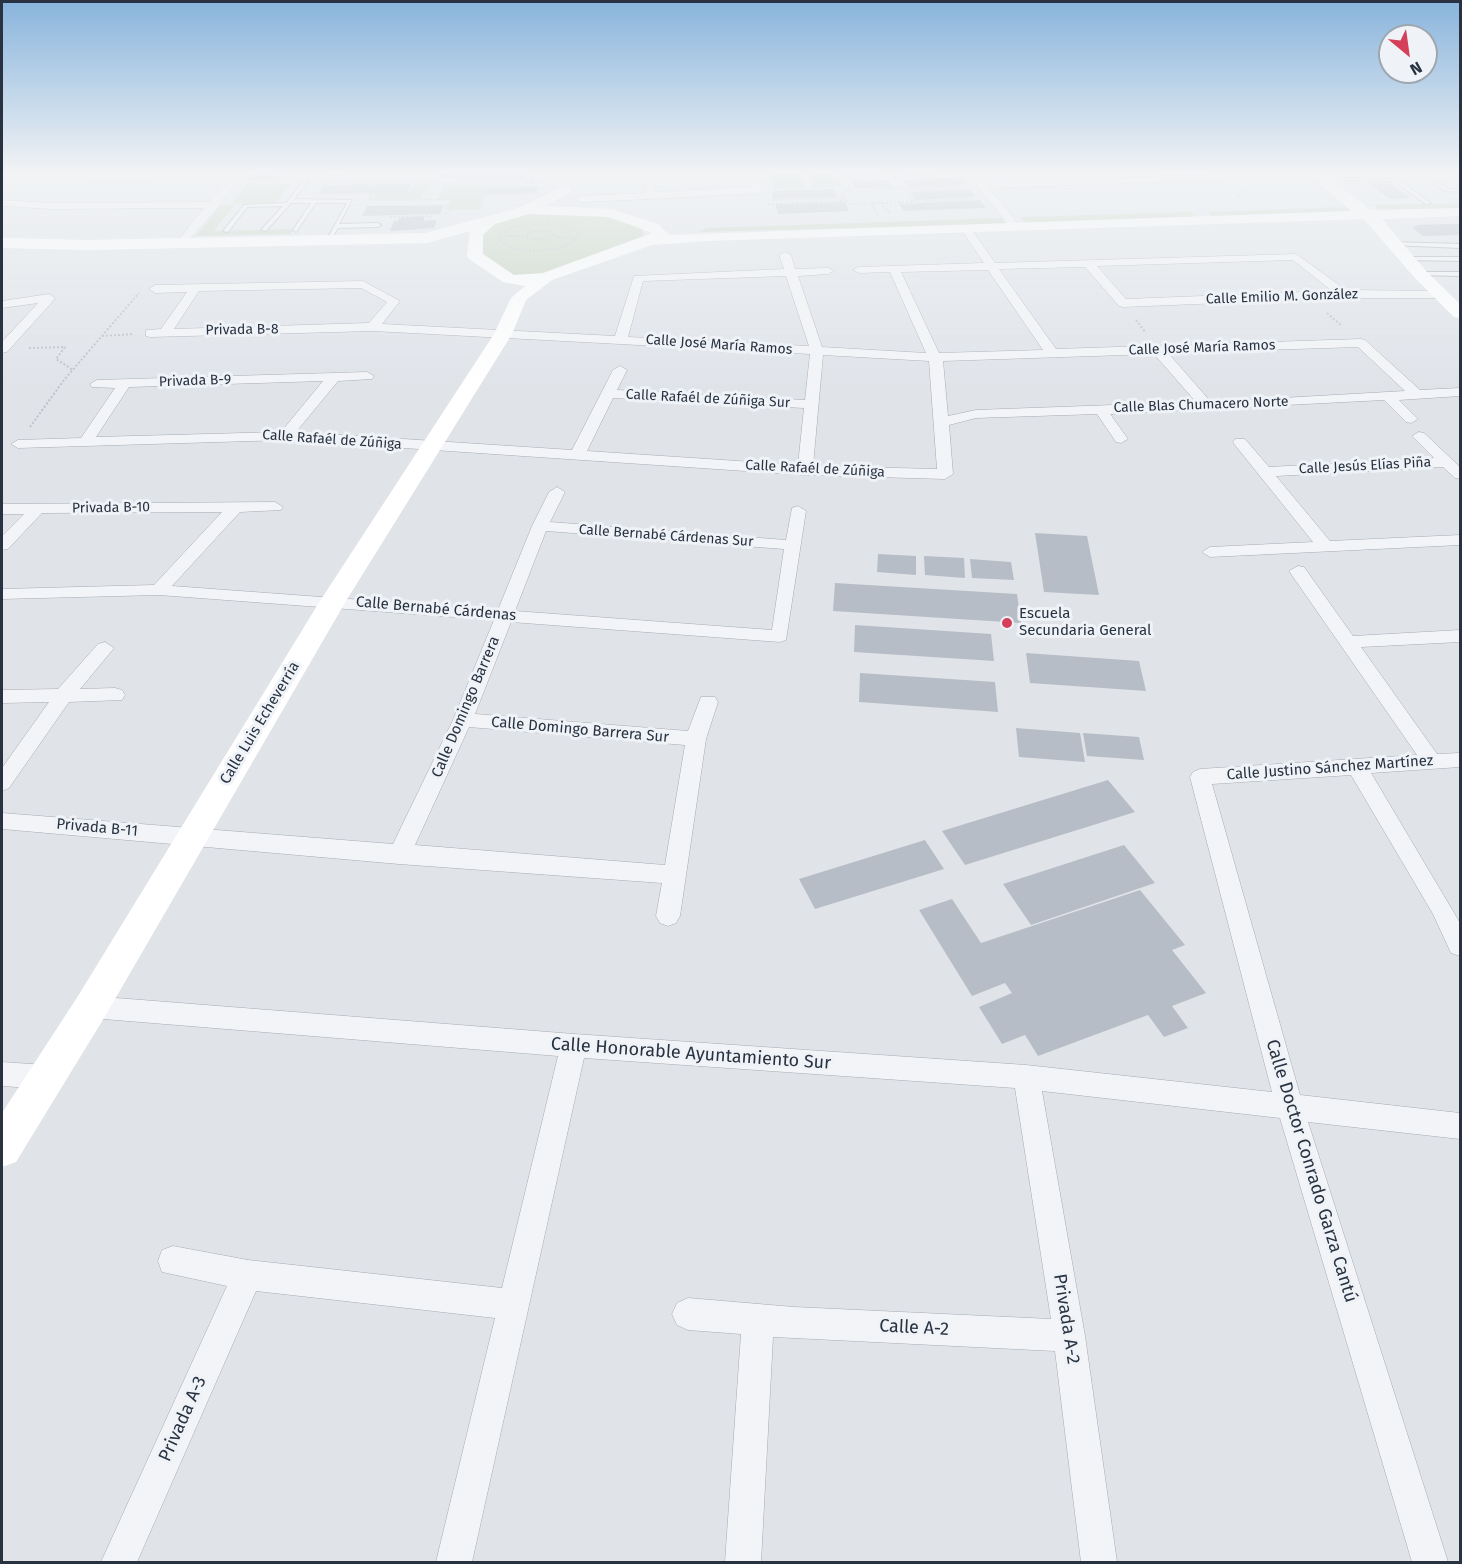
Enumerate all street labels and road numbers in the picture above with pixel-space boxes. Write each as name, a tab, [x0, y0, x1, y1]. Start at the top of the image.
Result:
street label: Calle Emilio M. González	[1206, 286, 1358, 308]
street label: Privada B-8	[205, 321, 279, 339]
street label: Calle José María Ramos	[645, 331, 793, 359]
street label: Calle José María Ramos	[1128, 337, 1276, 359]
street label: Privada B-9	[158, 371, 232, 391]
street label: Calle Rafaél de Zúñiga Sur	[625, 386, 791, 412]
street label: Calle Blas Chumacero Norte	[1113, 394, 1289, 416]
street label: Calle Rafaél de Zúñiga	[262, 427, 402, 453]
street label: Calle Jesús Elías Piña	[1298, 454, 1432, 478]
street label: Calle Rafaél de Zúñiga	[745, 457, 885, 481]
street label: Privada B-10	[72, 499, 150, 517]
street label: Calle Bernabé Cárdenas Sur	[578, 522, 754, 550]
street label: Calle Bernabé Cárdenas	[355, 593, 517, 625]
street label: Calle Domingo Barrera	[428, 634, 504, 780]
street label: Calle Luis Echeverría	[216, 659, 304, 787]
street label: Calle Domingo Barrera Sur	[490, 713, 670, 747]
street label: Calle Justino Sánchez Martínez	[1226, 752, 1434, 784]
street label: Privada B-11	[56, 815, 138, 841]
street label: Calle Honorable Ayuntamiento Sur	[550, 1033, 832, 1075]
street label: Calle Doctor Conrado Garza Cantú	[1261, 1037, 1361, 1305]
street label: Privada A-2	[1048, 1272, 1084, 1366]
street label: Calle A-2	[879, 1315, 949, 1341]
street label: Privada A-3	[155, 1373, 211, 1465]

